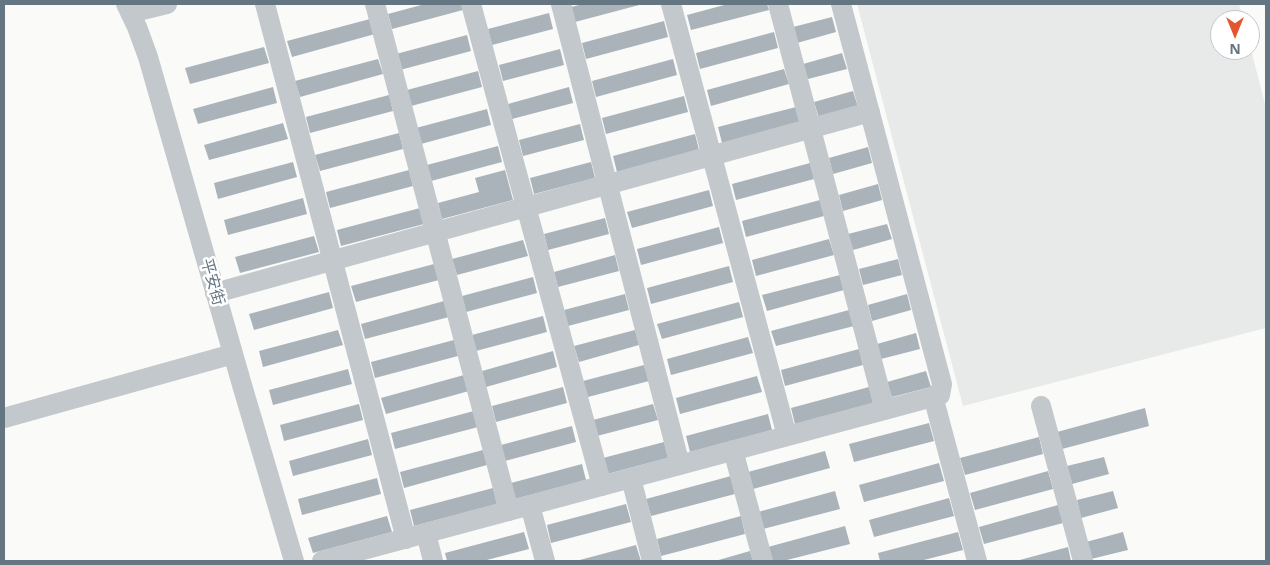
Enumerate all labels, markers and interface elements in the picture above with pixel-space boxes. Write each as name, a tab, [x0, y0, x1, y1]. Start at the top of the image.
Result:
north arrow	[1210, 10, 1260, 60]
text: N	[1229, 40, 1241, 59]
street label: 平安街	[196, 256, 228, 308]

